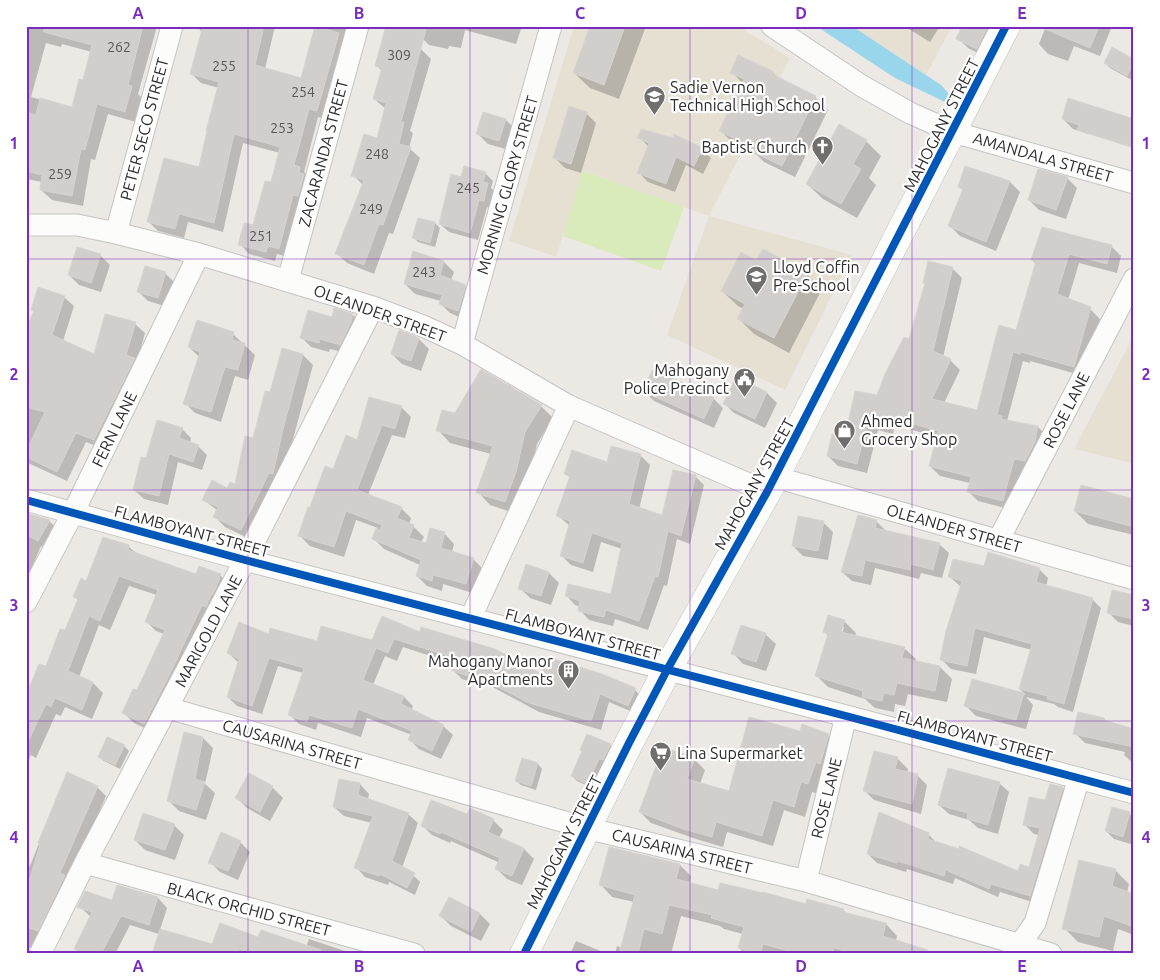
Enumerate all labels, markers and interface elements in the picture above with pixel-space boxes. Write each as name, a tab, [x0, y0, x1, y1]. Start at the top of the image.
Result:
text: A	[132, 4, 144, 22]
text: B	[354, 4, 364, 22]
text: C	[575, 4, 585, 22]
text: D	[795, 4, 807, 22]
text: E	[1017, 4, 1027, 22]
house number: 262	[107, 39, 131, 55]
house number: 309	[387, 47, 411, 63]
street label: MAHOGANY STREET	[900, 55, 983, 195]
street label: PETER SECO STREET	[116, 56, 172, 202]
house number: 255	[212, 58, 236, 74]
street label: ZACARANDA STREET	[295, 77, 351, 229]
place label: Sadie Vernon Technical High School	[670, 78, 825, 114]
house number: 254	[291, 84, 315, 100]
school or university icon: Sadie Vernon Technical High School	[642, 84, 666, 115]
street label: MORNING GLORY STREET	[473, 94, 541, 276]
house number: 253	[270, 120, 294, 136]
street label: AMANDALA STREET	[971, 128, 1115, 186]
text: 1	[9, 134, 19, 152]
text: 1	[1141, 134, 1151, 152]
church icon: Baptist Church	[811, 135, 835, 166]
place label: Baptist Church	[701, 138, 807, 156]
house number: 248	[365, 146, 389, 162]
house number: 259	[48, 166, 72, 182]
house number: 245	[456, 180, 480, 196]
house number: 249	[359, 201, 383, 217]
house number: 251	[249, 228, 273, 244]
place label: Lloyd Coffin Pre-School	[773, 258, 860, 294]
house number: 243	[412, 264, 436, 280]
school or university icon: Lloyd Coffin Pre-School	[745, 264, 769, 295]
street label: OLEANDER STREET	[311, 281, 449, 345]
place label: Mahogany Police Precinct	[624, 361, 730, 397]
text: 2	[9, 365, 19, 383]
text: 2	[1141, 365, 1151, 383]
public building icon: Mahogany Police Precinct	[733, 367, 757, 398]
street label: ROSE LANE	[1039, 369, 1093, 451]
street label: FERN LANE	[88, 388, 140, 470]
place label: Ahmed Grocery Shop	[861, 412, 957, 448]
street label: MAHOGANY STREET	[710, 415, 798, 553]
shop icon: Ahmed Grocery Shop	[833, 418, 857, 449]
street label: OLEANDER STREET	[884, 500, 1024, 556]
street label: FLAMBOYANT STREET	[112, 502, 272, 560]
street label: MARIGOLD LANE	[171, 572, 245, 690]
text: 3	[9, 596, 19, 614]
text: 3	[1141, 596, 1151, 614]
street label: FLAMBOYANT STREET	[503, 605, 663, 663]
place label: Mahogany Manor Apartments	[428, 652, 553, 688]
building icon: Mahogany Manor Apartments	[557, 658, 581, 689]
street label: FLAMBOYANT STREET	[895, 707, 1055, 765]
street label: CAUSARINA STREET	[220, 716, 364, 773]
supermarket icon: Lina Supermarket	[649, 741, 673, 772]
place label: Lina Supermarket	[677, 744, 804, 762]
street label: ROSE LANE	[807, 756, 845, 840]
street label: MAHOGANY STREET	[523, 772, 606, 912]
street label: CAUSARINA STREET	[610, 825, 754, 877]
text: 4	[9, 828, 19, 846]
text: 4	[1141, 828, 1151, 846]
street label: BLACK ORCHID STREET	[165, 878, 333, 940]
text: A	[132, 957, 144, 975]
text: B	[354, 957, 364, 975]
text: C	[575, 957, 585, 975]
text: D	[795, 957, 807, 975]
text: E	[1017, 957, 1027, 975]

